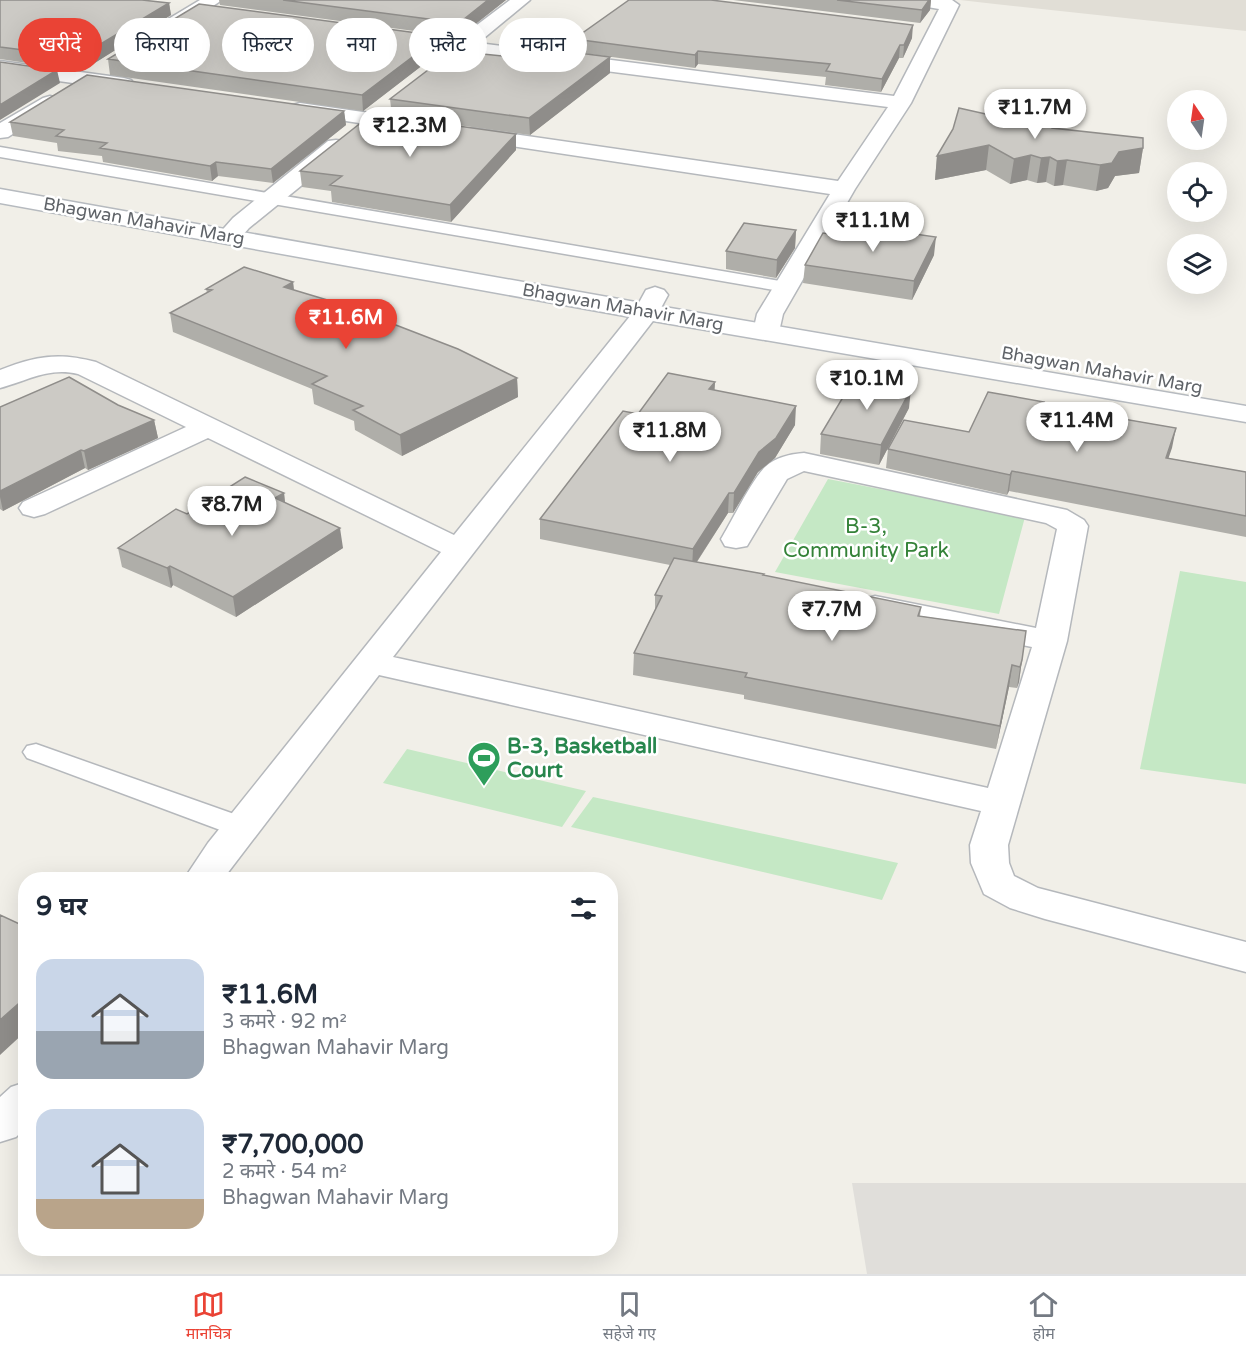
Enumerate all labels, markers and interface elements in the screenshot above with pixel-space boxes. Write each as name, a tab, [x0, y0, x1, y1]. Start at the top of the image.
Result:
chip: खरीदें	[18, 18, 102, 72]
chip: किराया	[114, 18, 210, 72]
chip: फ़िल्टर	[222, 18, 314, 72]
chip: नया	[326, 18, 397, 72]
chip: फ़्लैट	[409, 18, 487, 72]
chip: मकान	[499, 18, 587, 72]
pin: ₹11.7M	[986, 89, 1084, 140]
north arrow	[1167, 90, 1227, 150]
map controls	[1167, 90, 1227, 294]
text: ₹11.7M	[998, 96, 1072, 120]
pin: ₹12.3M	[361, 107, 459, 158]
text: ₹12.3M	[373, 114, 447, 138]
button: locate	[1167, 162, 1227, 222]
street label: Bhagwan Mahavir Marg	[42, 192, 246, 250]
pin: ₹11.1M	[824, 202, 922, 253]
text: ₹11.1M	[836, 209, 910, 233]
button: layers	[1167, 234, 1227, 294]
street label: Bhagwan Mahavir Marg	[521, 278, 725, 336]
pin: ₹11.6M	[297, 299, 395, 350]
text: ₹11.6M	[309, 306, 383, 330]
street label: Bhagwan Mahavir Marg	[1000, 341, 1204, 399]
pin: ₹10.1M	[818, 360, 916, 411]
text: ₹10.1M	[830, 367, 904, 391]
pin: ₹11.4M	[1028, 402, 1126, 453]
text: ₹11.4M	[1040, 409, 1114, 433]
pin: ₹11.8M	[621, 412, 719, 463]
text: ₹11.8M	[633, 419, 707, 443]
pin: ₹8.7M	[190, 486, 274, 537]
text: ₹8.7M	[201, 493, 263, 517]
park label: B-3, Community Park	[783, 514, 949, 563]
pin: ₹7.7M	[790, 591, 874, 642]
text: ₹7.7M	[802, 598, 862, 622]
place label: B-3, Basketball Court	[507, 734, 657, 783]
sports icon: B-3, Basketball Court	[466, 740, 502, 787]
text: 9 घर	[36, 891, 87, 922]
icon: filters	[567, 892, 600, 925]
text: ₹11.6M	[222, 979, 318, 1010]
icon: home	[84, 983, 156, 1055]
text: 3 कमरे · 92 m²	[222, 1010, 347, 1034]
text: Bhagwan Mahavir Marg	[222, 1036, 449, 1060]
text: ₹7,700,000	[222, 1129, 363, 1160]
icon: home	[84, 1133, 156, 1205]
text: 2 कमरे · 54 m²	[222, 1160, 347, 1184]
text: Bhagwan Mahavir Marg	[222, 1186, 449, 1210]
tab: मानचित्र	[186, 1288, 231, 1346]
tab: सहेजे गए	[603, 1288, 656, 1346]
tab: होम	[1027, 1288, 1060, 1346]

